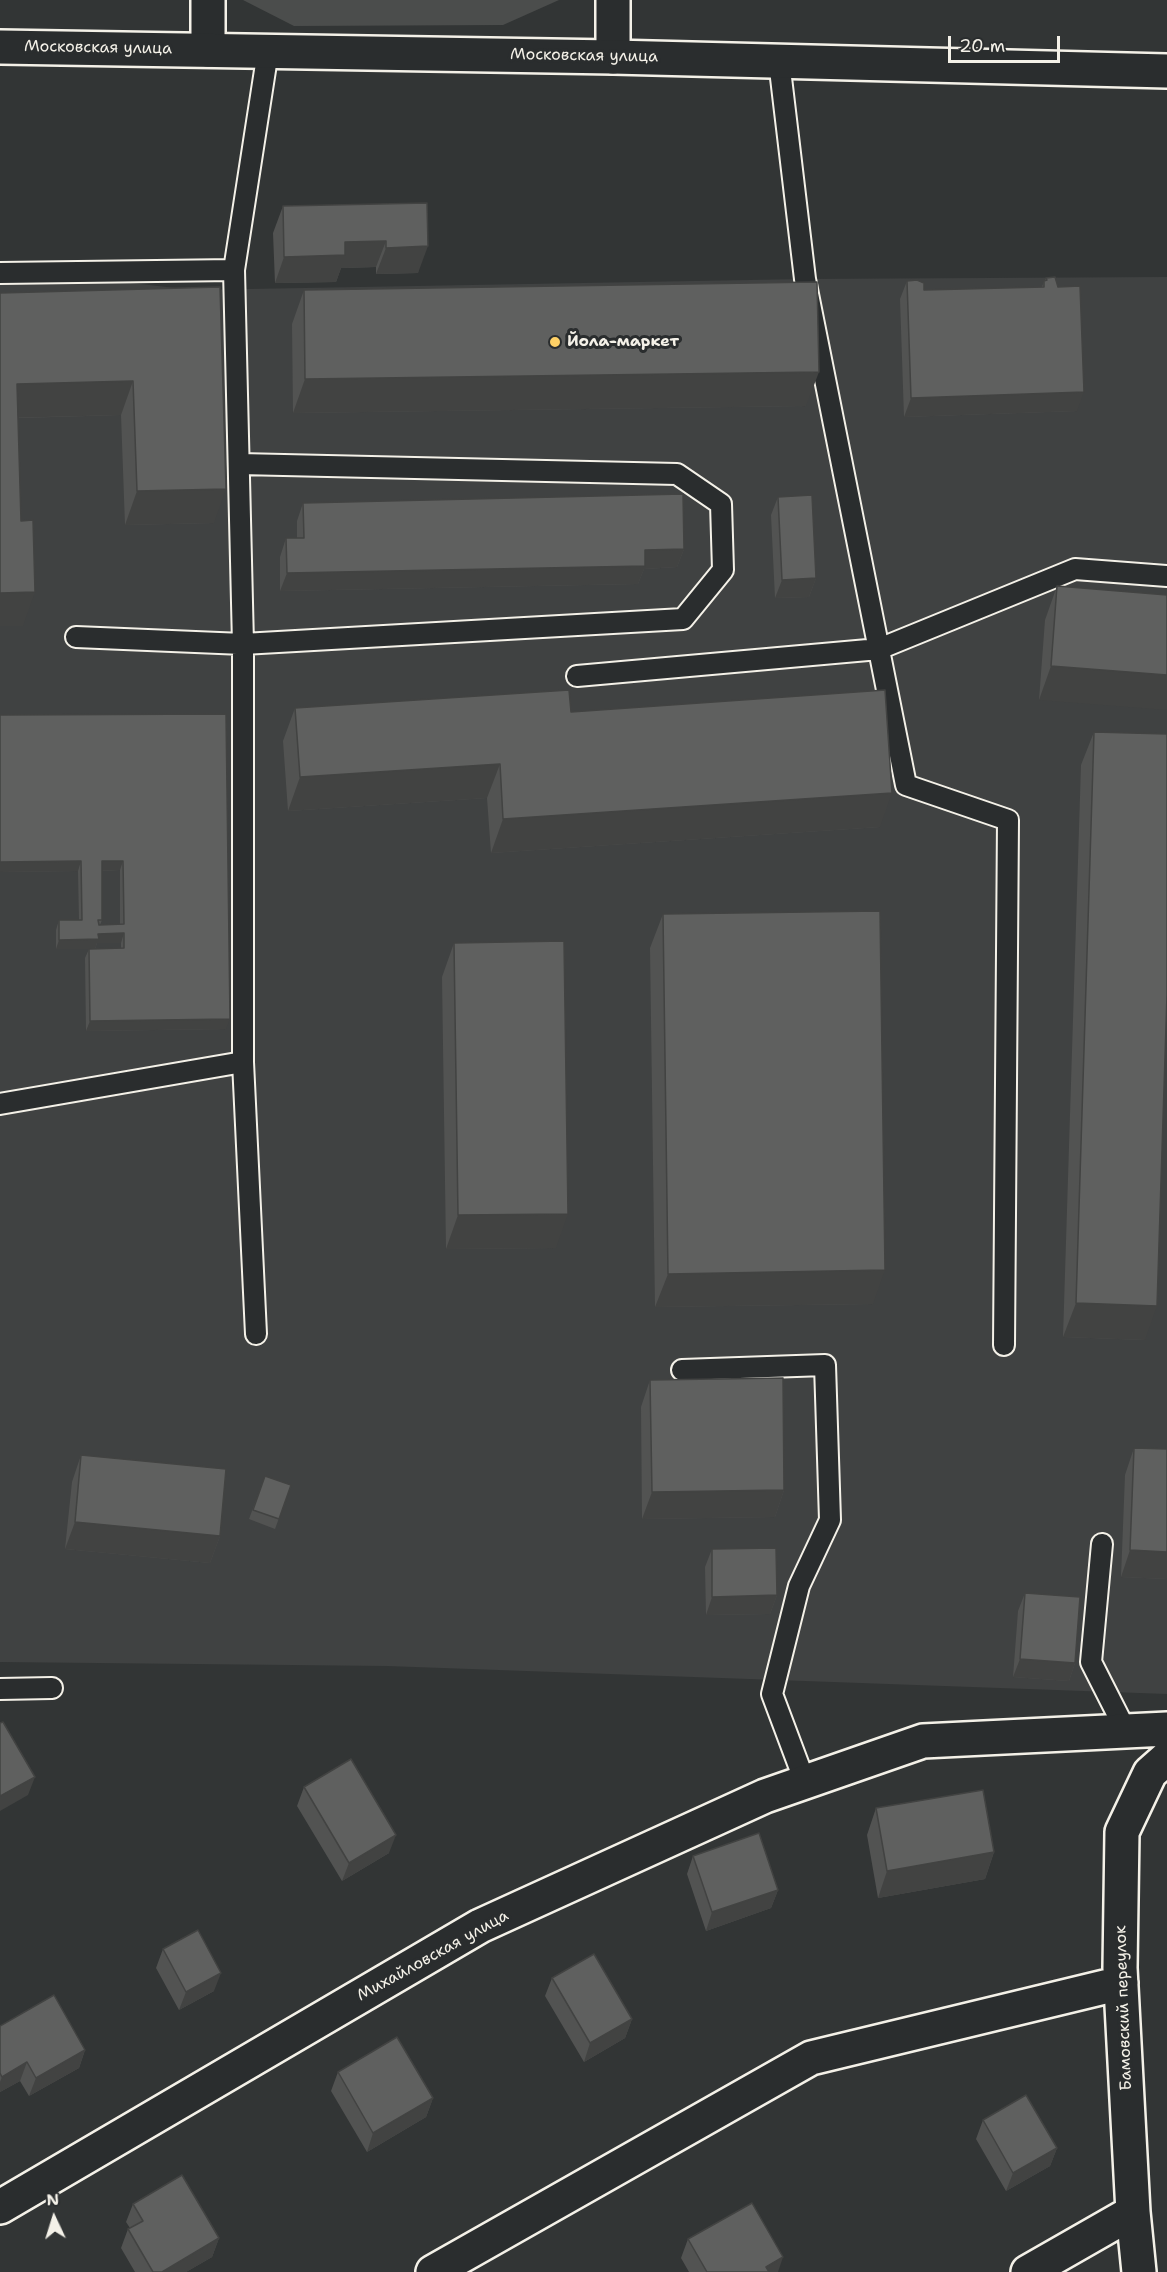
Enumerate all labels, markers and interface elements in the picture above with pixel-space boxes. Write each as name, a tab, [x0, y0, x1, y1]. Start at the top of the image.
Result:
scale bar	[951, 24, 1064, 62]
text: 20 m	[959, 34, 1005, 58]
street label: Московская улица	[24, 37, 172, 59]
street label: Московская улица	[510, 45, 658, 67]
place label: Йола-маркет	[567, 332, 679, 352]
marker: Йола-маркет	[548, 335, 562, 349]
street label: Михайловская улица	[354, 1906, 512, 2006]
street label: Бамовский переулок	[1112, 1925, 1136, 2091]
north arrow	[24, 2188, 84, 2248]
text: N	[46, 2189, 60, 2210]

